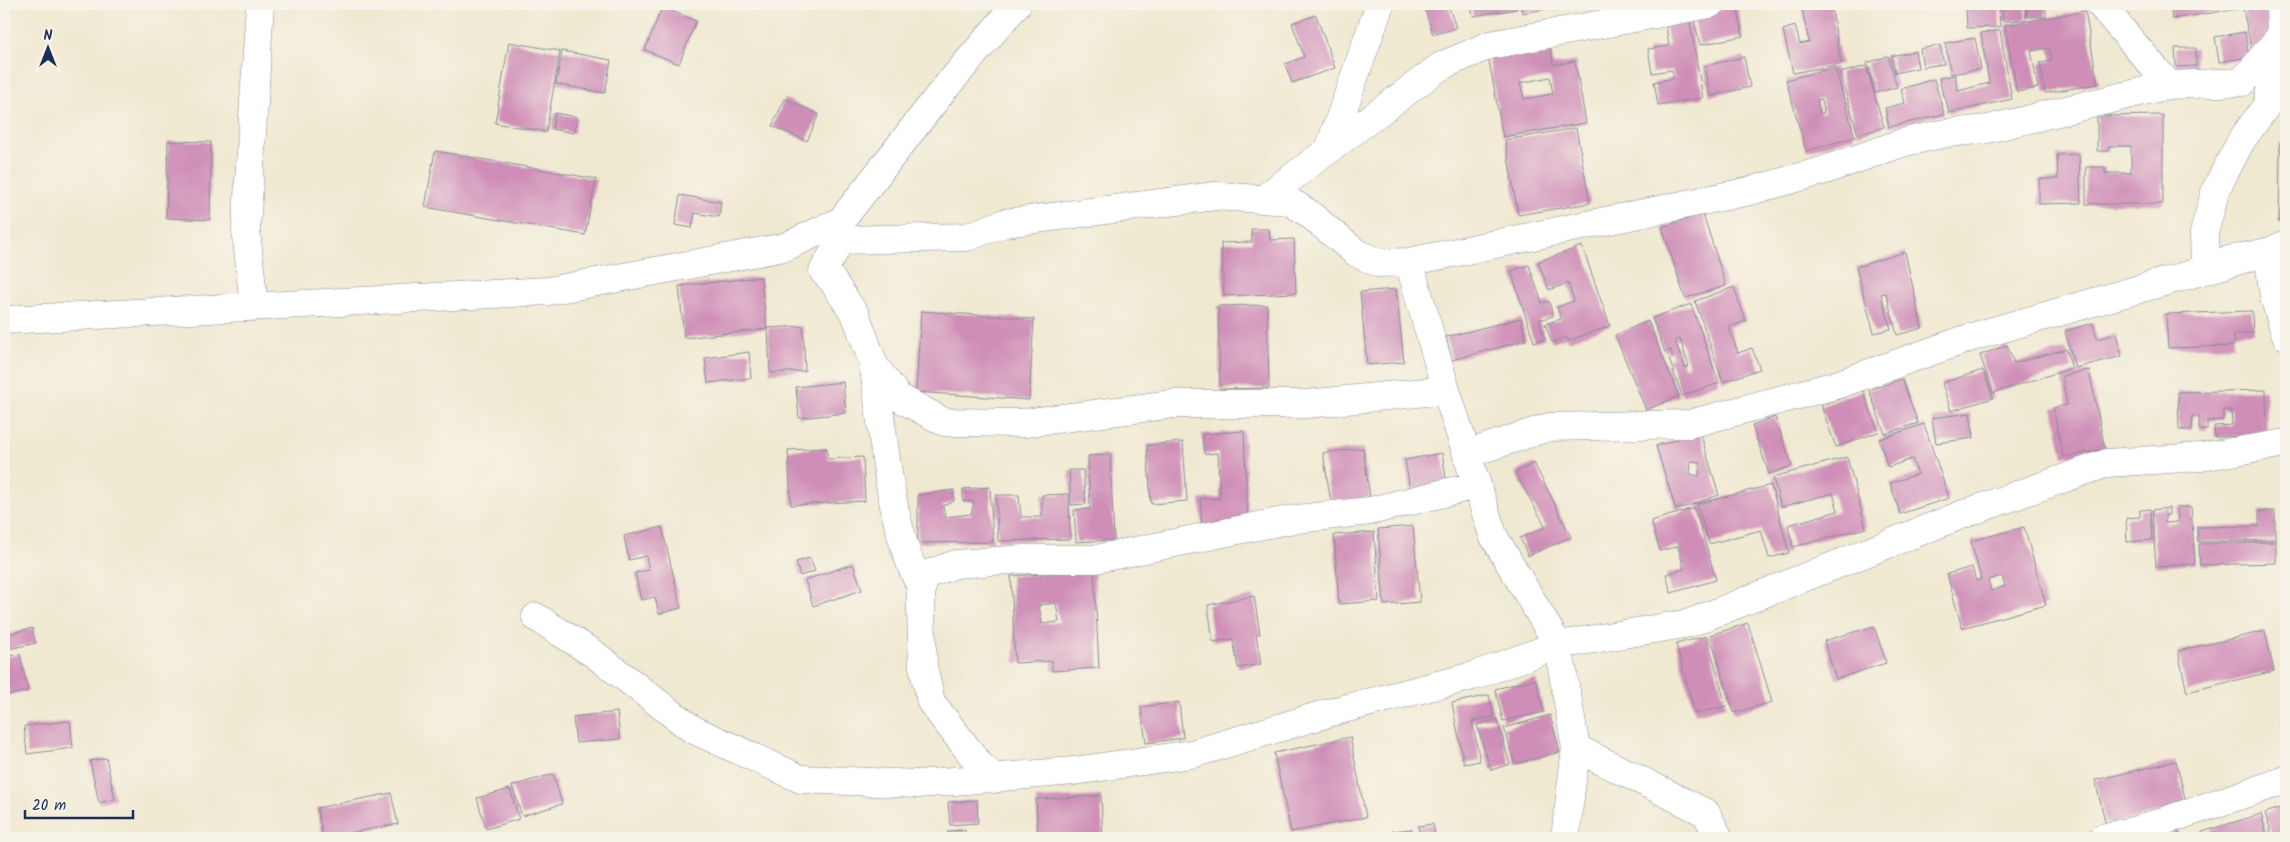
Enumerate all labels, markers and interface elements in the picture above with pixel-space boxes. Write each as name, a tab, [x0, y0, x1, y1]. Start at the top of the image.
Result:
north arrow	[22, 22, 72, 72]
text: N	[44, 25, 53, 47]
scale bar	[25, 787, 132, 819]
text: 20 m	[32, 794, 66, 818]

